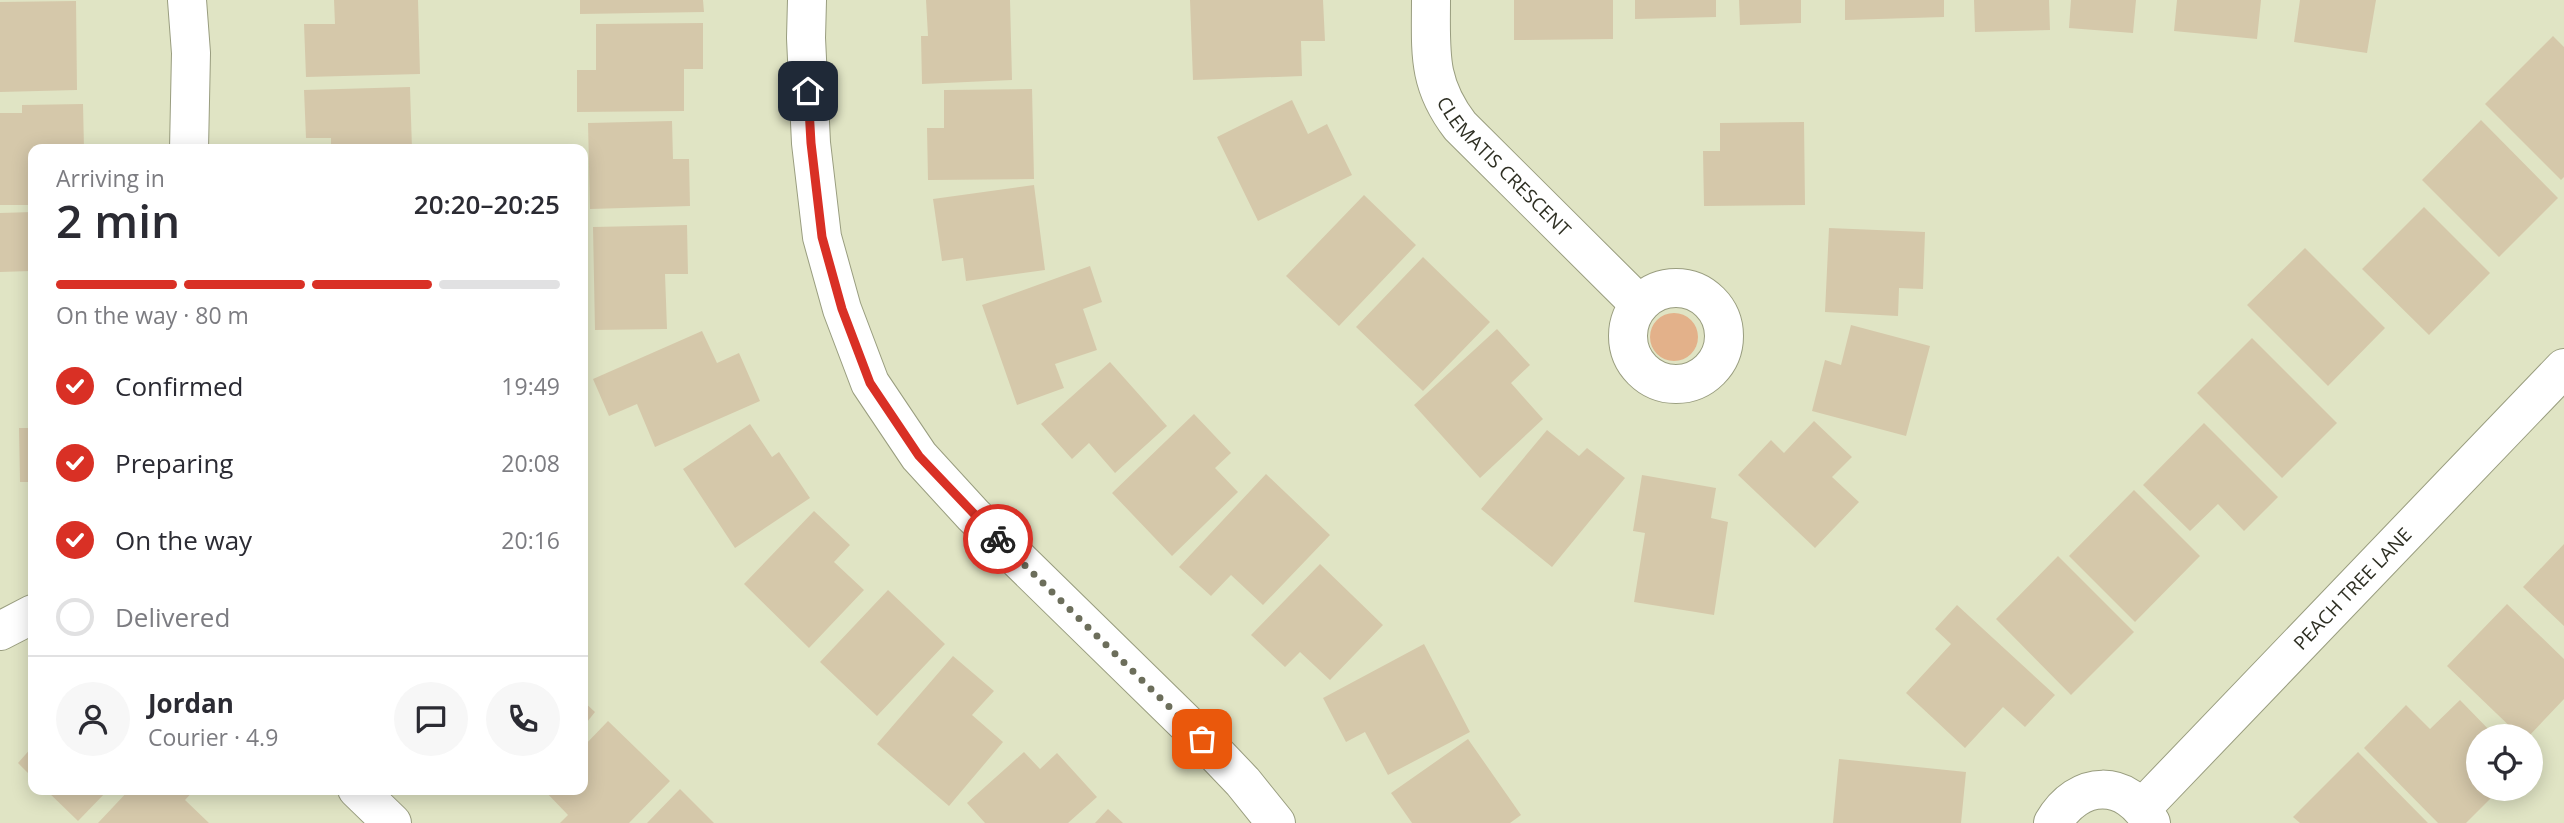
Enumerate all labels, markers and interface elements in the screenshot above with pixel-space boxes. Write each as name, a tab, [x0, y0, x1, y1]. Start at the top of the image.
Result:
pin	[778, 61, 838, 121]
icon: home	[789, 72, 827, 110]
street label: CLEMATIS CRESCENT	[1431, 92, 1577, 243]
text: Arriving in	[56, 162, 165, 194]
text: 20:20–20:25	[414, 186, 560, 222]
text: 2 min	[56, 189, 180, 251]
text: On the way · 80 m	[56, 299, 249, 331]
icon: check	[56, 367, 94, 405]
text: Confirmed	[115, 368, 243, 404]
text: 19:49	[501, 370, 560, 402]
icon: check	[56, 444, 94, 482]
text: Preparing	[115, 445, 233, 481]
text: 20:08	[501, 447, 560, 479]
courier	[963, 504, 1033, 574]
icon: bike	[979, 520, 1017, 558]
icon: check	[56, 521, 94, 559]
text: On the way	[115, 522, 252, 558]
street label: PEACH TREE LANE	[2288, 522, 2417, 655]
text: 20:16	[501, 524, 560, 556]
text: Delivered	[115, 599, 230, 635]
button: person	[56, 682, 130, 756]
button: chat	[394, 682, 468, 756]
button: phone	[486, 682, 560, 756]
text: Jordan	[148, 685, 234, 721]
pin	[1172, 709, 1232, 769]
icon: bag	[1183, 720, 1221, 758]
text: Courier · 4.9	[148, 721, 278, 753]
map controls	[2466, 724, 2543, 801]
button: locate	[2466, 724, 2543, 801]

